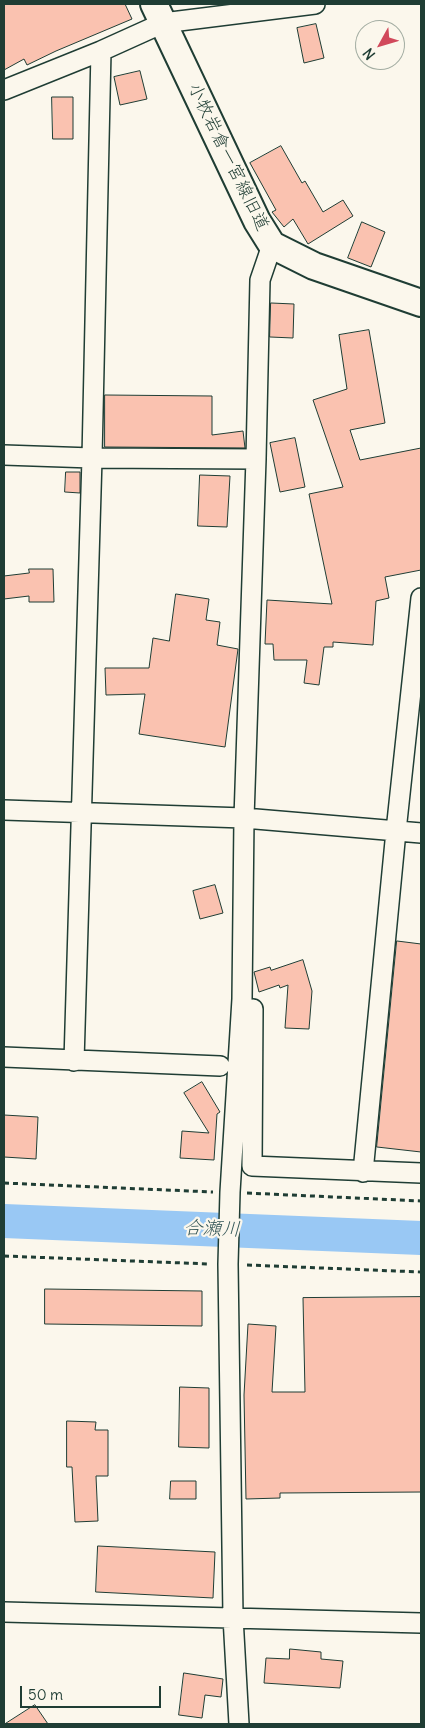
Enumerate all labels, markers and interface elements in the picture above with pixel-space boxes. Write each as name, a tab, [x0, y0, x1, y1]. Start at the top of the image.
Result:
north arrow	[355, 20, 405, 70]
text: N	[359, 44, 379, 63]
street label: 小牧岩倉一宮線旧道	[183, 79, 273, 235]
water label: 合瀬川	[183, 1217, 241, 1241]
scale bar	[22, 1676, 164, 1708]
text: 50 m	[28, 1685, 63, 1704]

